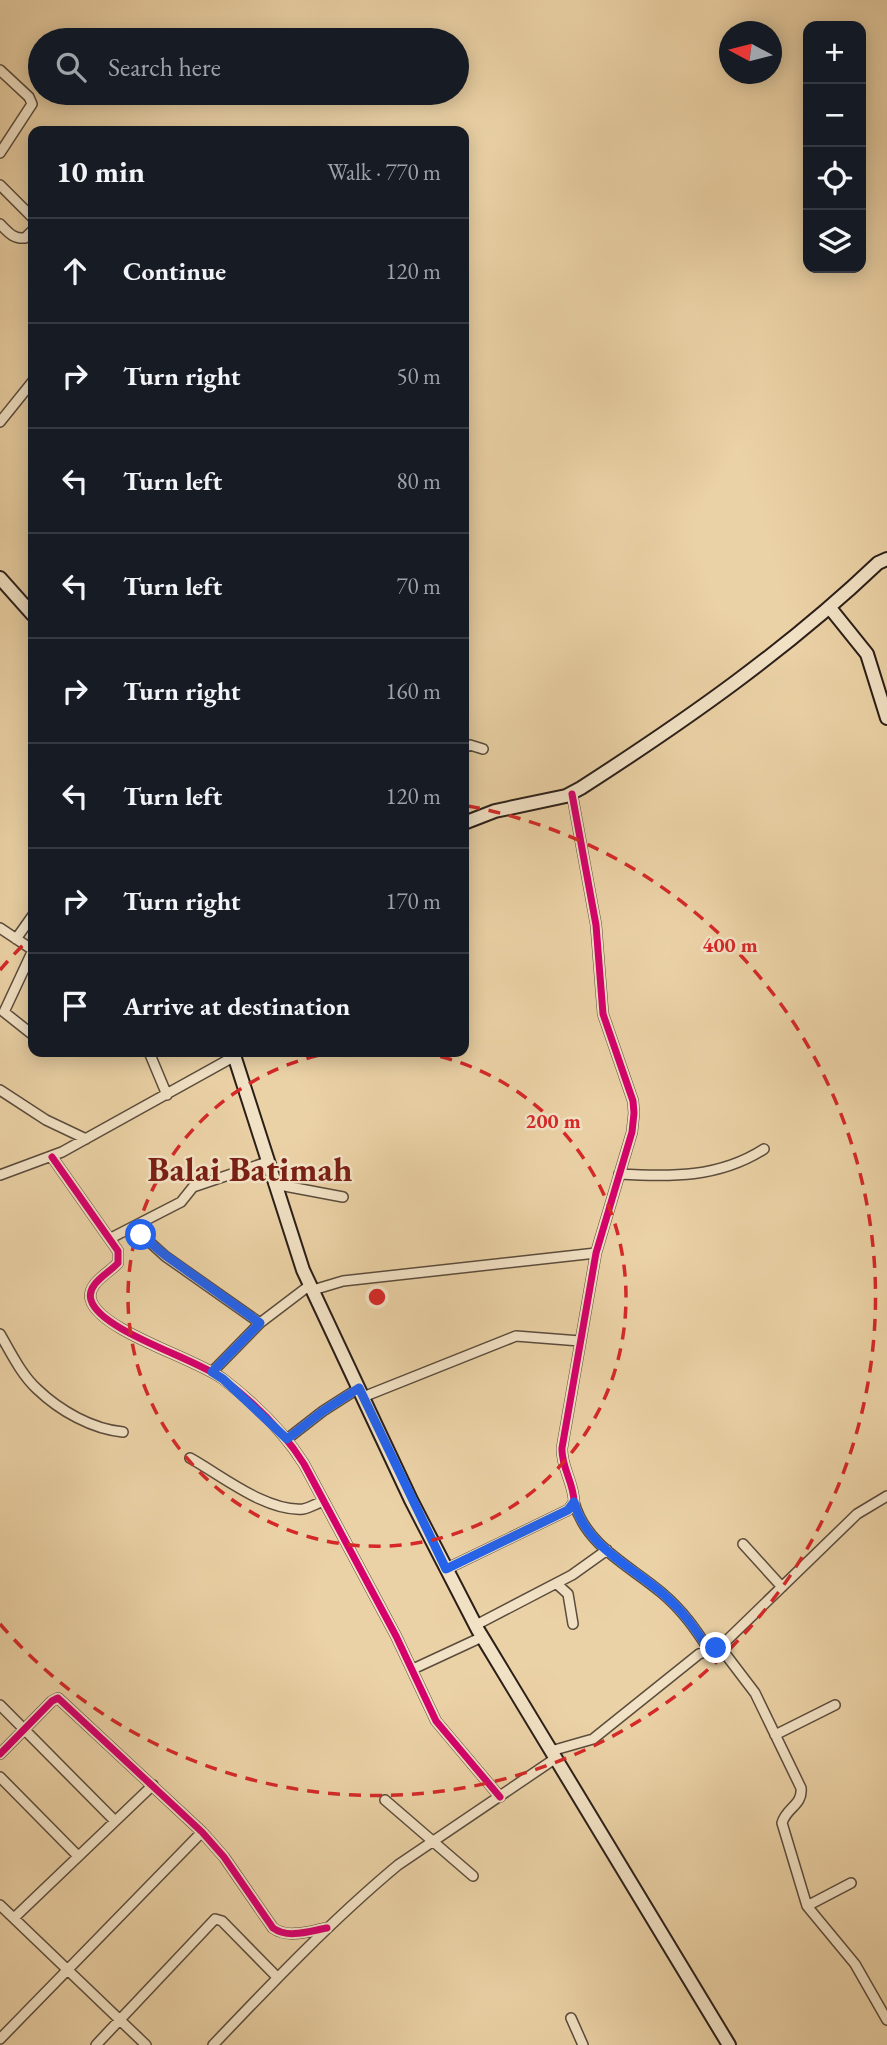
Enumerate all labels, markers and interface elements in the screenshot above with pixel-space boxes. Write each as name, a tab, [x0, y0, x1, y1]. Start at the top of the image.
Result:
north arrow	[719, 21, 782, 84]
map controls	[803, 21, 866, 273]
button: +	[803, 21, 866, 84]
search box	[28, 28, 469, 105]
icon: search	[52, 48, 90, 86]
text: Search here	[108, 50, 221, 84]
button: −	[803, 84, 866, 147]
button: locate	[803, 147, 866, 210]
text: 10 min	[56, 152, 145, 191]
text: Walk · 770 m	[327, 157, 441, 187]
button: layers	[803, 210, 866, 273]
icon: ahead	[56, 252, 94, 290]
text: Continue	[123, 254, 226, 288]
text: 120 m	[385, 256, 441, 286]
icon: right	[56, 357, 94, 395]
text: Turn right	[123, 359, 241, 393]
text: 50 m	[396, 361, 441, 391]
icon: left	[56, 462, 94, 500]
text: Turn left	[123, 464, 222, 498]
text: 80 m	[396, 466, 441, 496]
icon: left	[56, 567, 94, 605]
text: Turn left	[123, 569, 222, 603]
text: 70 m	[396, 571, 441, 601]
icon: right	[56, 672, 94, 710]
text: Turn right	[123, 674, 241, 708]
text: 160 m	[385, 676, 441, 706]
icon: left	[56, 777, 94, 815]
text: Turn left	[123, 779, 222, 813]
text: 120 m	[385, 781, 441, 811]
icon: right	[56, 882, 94, 920]
text: Turn right	[123, 884, 241, 918]
text: 170 m	[385, 886, 441, 916]
text: 400 m	[702, 931, 758, 958]
icon: arrive	[56, 987, 94, 1025]
text: Arrive at destination	[123, 989, 350, 1023]
text: 200 m	[525, 1107, 581, 1134]
district label: Balai Batimah	[148, 1146, 353, 1191]
route start	[125, 1219, 156, 1250]
centre of rings	[365, 1285, 389, 1309]
route end	[700, 1632, 731, 1663]

